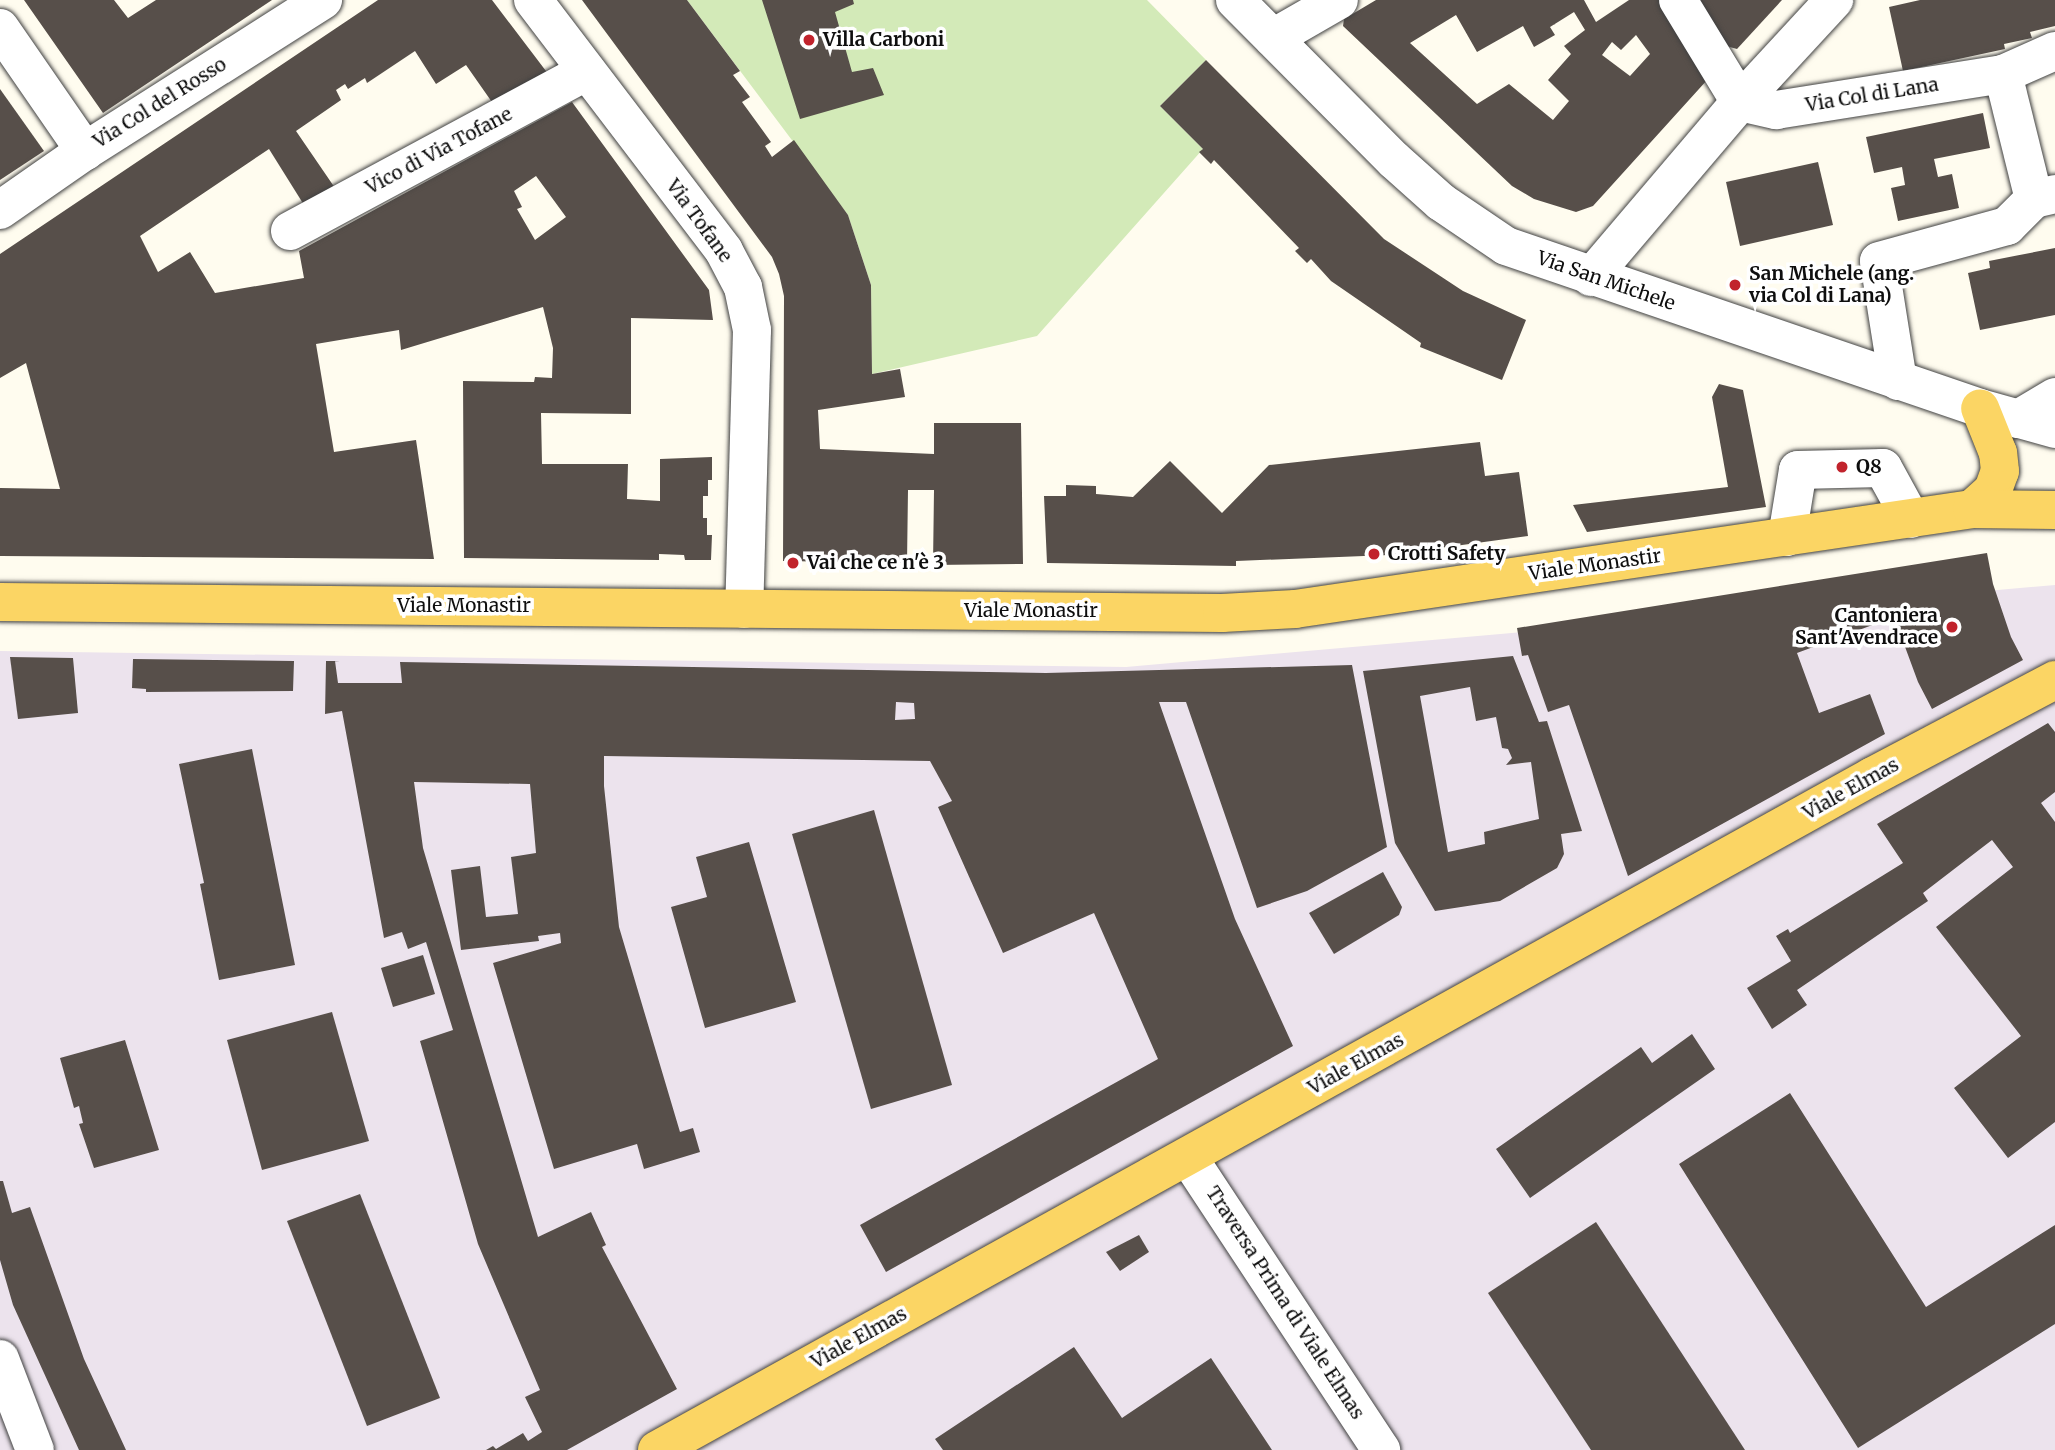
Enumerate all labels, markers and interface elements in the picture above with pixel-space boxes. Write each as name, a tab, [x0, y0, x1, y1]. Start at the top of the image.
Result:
place label: Villa Carboni	[823, 29, 944, 51]
marker: Villa Carboni	[801, 32, 817, 48]
street label: Via Col del Rosso	[89, 53, 231, 153]
street label: Via Col di Lana	[1804, 73, 1940, 117]
street label: Vico di Via Tofane	[362, 103, 516, 199]
street label: Via Tofane	[661, 175, 737, 267]
street label: Via San Michele	[1534, 247, 1678, 315]
place label: San Michele (ang. via Col di Lana)	[1749, 263, 1914, 307]
marker: San Michele (ang. via Col di Lana)	[1727, 277, 1743, 293]
place label: Q8	[1856, 456, 1882, 478]
marker: Q8	[1834, 459, 1850, 475]
place label: Crotti Safety	[1388, 543, 1506, 565]
street label: Viale Monastir	[1527, 544, 1663, 586]
marker: Crotti Safety	[1366, 546, 1382, 562]
place label: Vai che ce n'è 3	[807, 552, 944, 574]
marker: Vai che ce n'è 3	[785, 555, 801, 571]
street label: Viale Monastir	[397, 595, 531, 617]
street label: Viale Monastir	[964, 600, 1098, 622]
place label: Cantoniera Sant'Avendrace	[1795, 605, 1938, 649]
marker: Cantoniera Sant'Avendrace	[1944, 619, 1960, 635]
street label: Viale Elmas	[1799, 753, 1903, 825]
street label: Viale Elmas	[1304, 1028, 1408, 1100]
street label: Traversa Prima di Viale Elmas	[1201, 1182, 1369, 1424]
street label: Viale Elmas	[807, 1302, 911, 1374]

